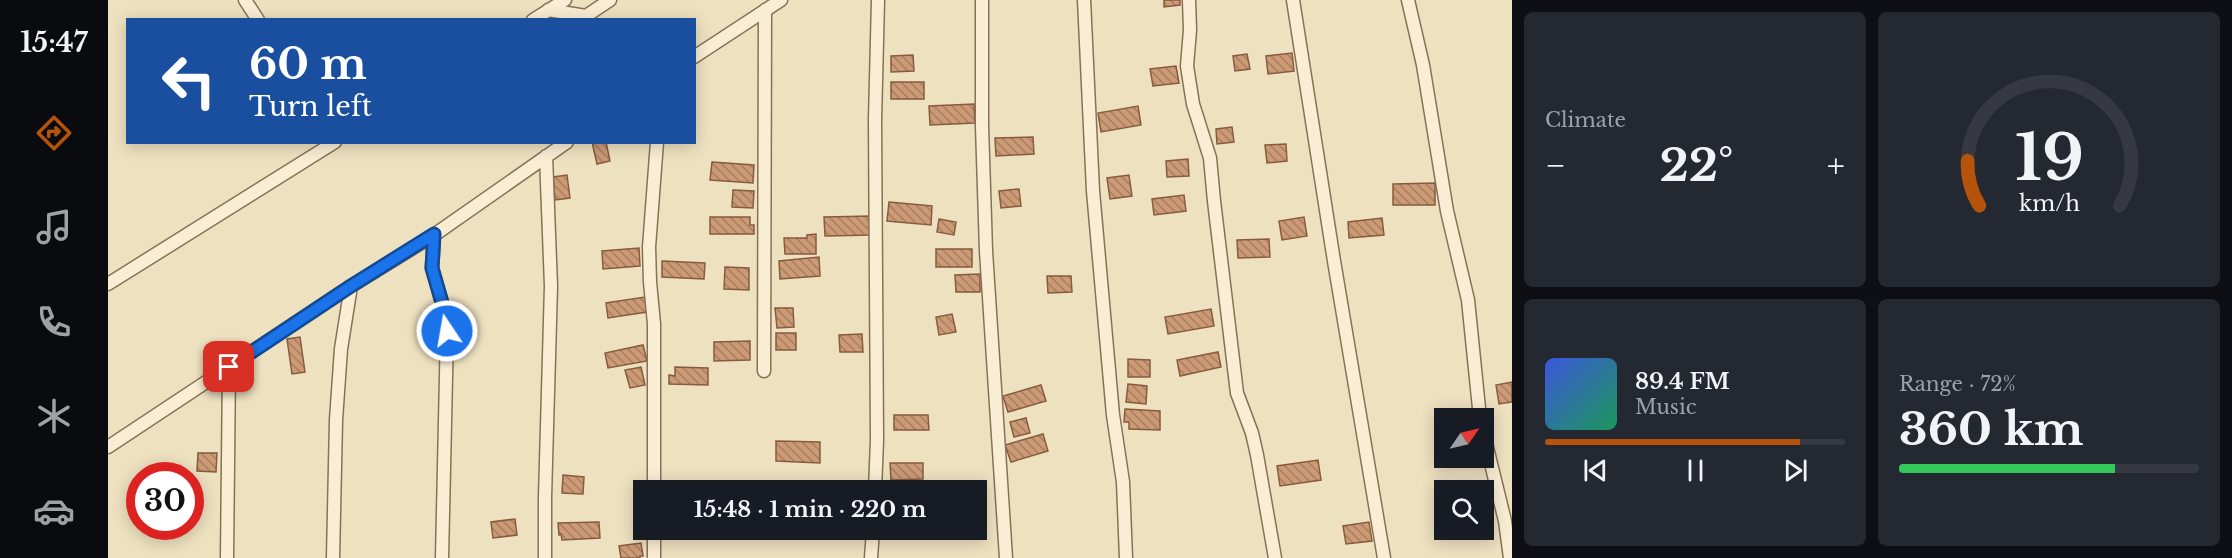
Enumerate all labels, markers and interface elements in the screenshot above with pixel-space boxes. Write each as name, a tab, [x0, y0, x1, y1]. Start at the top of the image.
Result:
text: 15:47	[20, 26, 88, 59]
text: 60 m	[249, 38, 367, 90]
icon: left	[150, 42, 228, 120]
text: Turn left	[249, 90, 372, 123]
text: Climate	[1545, 108, 1626, 132]
icon: directions	[33, 112, 75, 154]
text: 19	[2014, 119, 2084, 197]
text: 22°	[1660, 137, 1733, 193]
text: −	[1545, 145, 1566, 186]
text: +	[1827, 145, 1845, 186]
text: km/h	[2019, 191, 2080, 218]
icon: music	[33, 206, 75, 248]
position arrow	[415, 299, 479, 363]
icon: phone	[33, 301, 75, 343]
pin	[203, 341, 254, 392]
icon: arrive	[212, 350, 245, 383]
text: 89.4 FM	[1635, 368, 1730, 395]
text: Range · 72%	[1899, 372, 2016, 396]
icon: climate	[33, 395, 75, 437]
text: Music	[1635, 395, 1696, 419]
text: 360 km	[1899, 401, 2084, 457]
north arrow	[1434, 408, 1494, 468]
map controls	[1434, 408, 1494, 540]
icon: previous	[1579, 454, 1612, 487]
icon: pause	[1679, 454, 1712, 487]
icon: next	[1779, 454, 1812, 487]
speed limit sign: 30	[126, 462, 204, 540]
button: search	[1434, 480, 1494, 540]
icon: car	[33, 490, 75, 532]
text: 15:48 · 1 min · 220 m	[694, 496, 926, 523]

